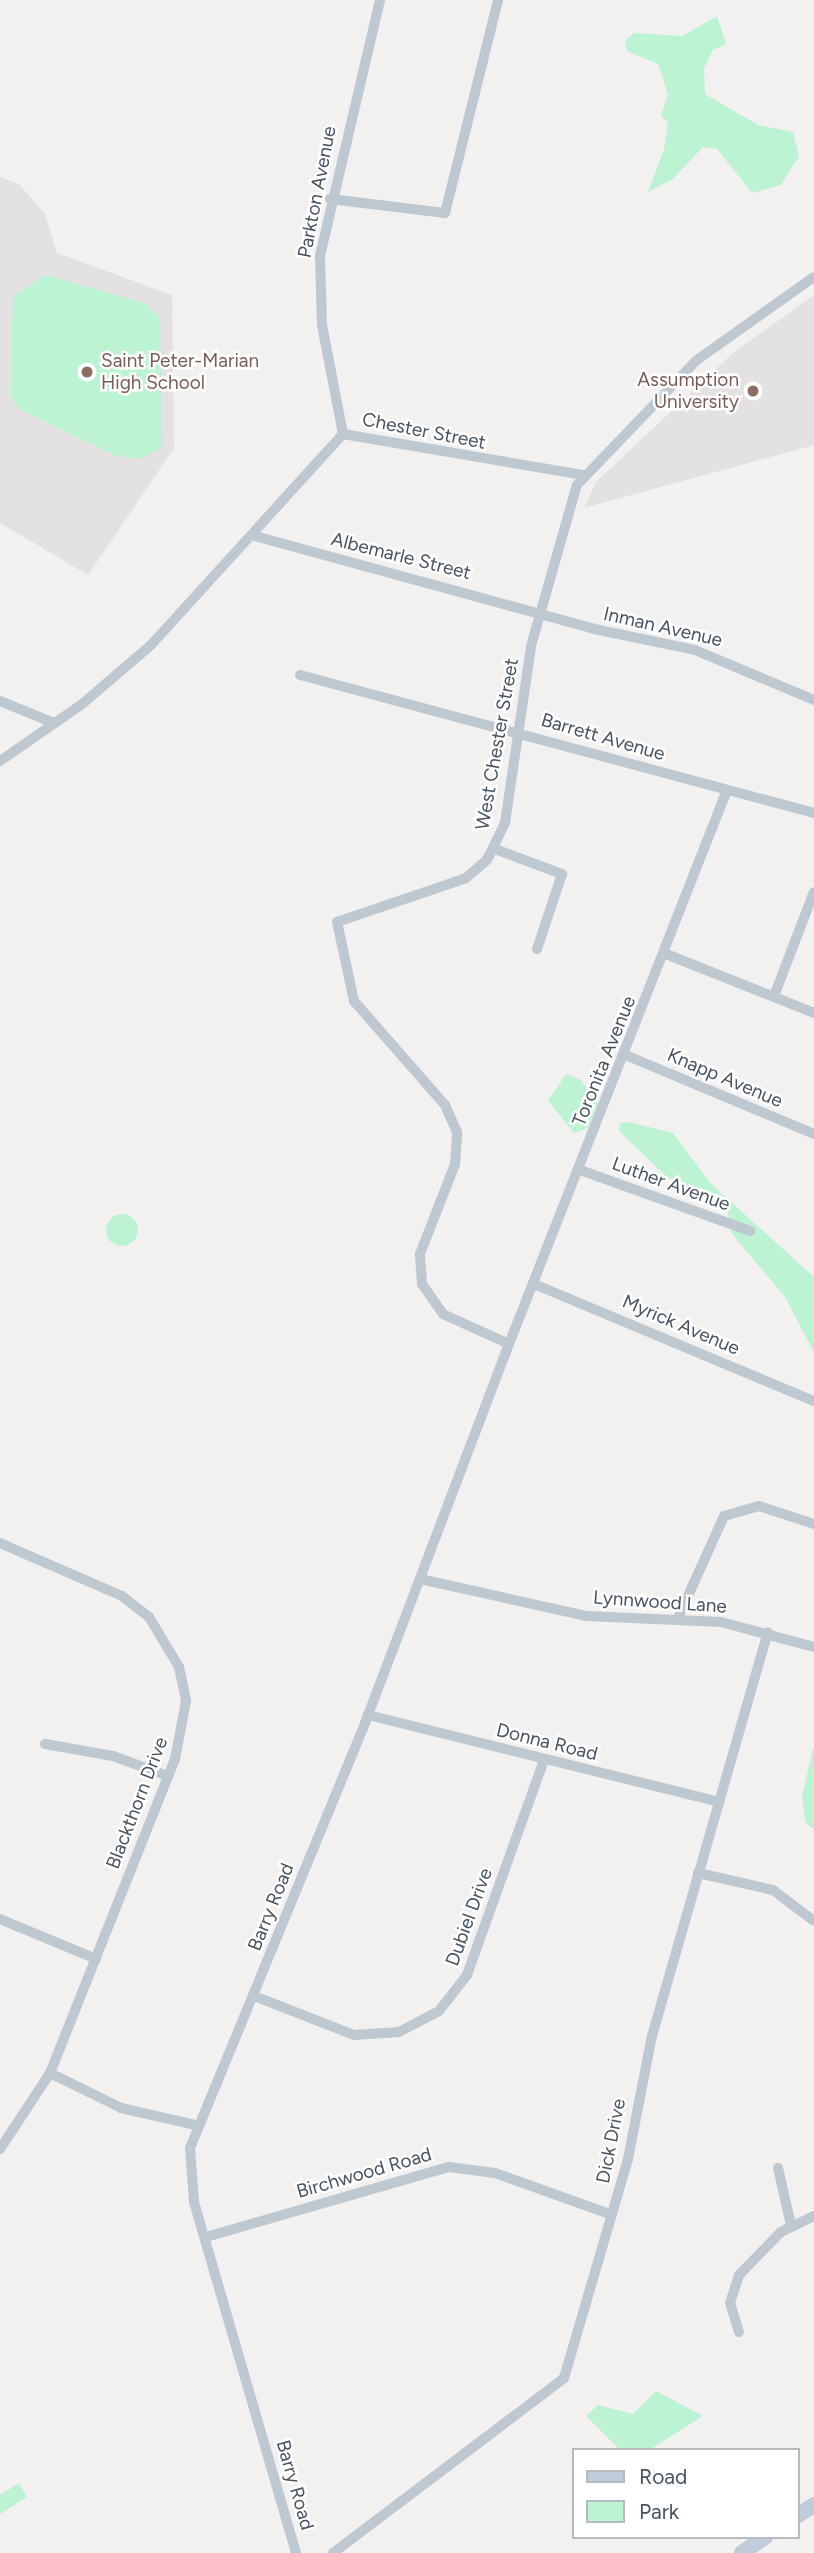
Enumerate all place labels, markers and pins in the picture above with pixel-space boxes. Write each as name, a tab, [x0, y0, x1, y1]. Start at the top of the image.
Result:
place label: Saint Peter-Marian High School	[101, 350, 259, 394]
marker: Saint Peter-Marian High School	[79, 364, 95, 380]
place label: Assumption University	[637, 369, 739, 413]
marker: Assumption University	[745, 383, 761, 399]

